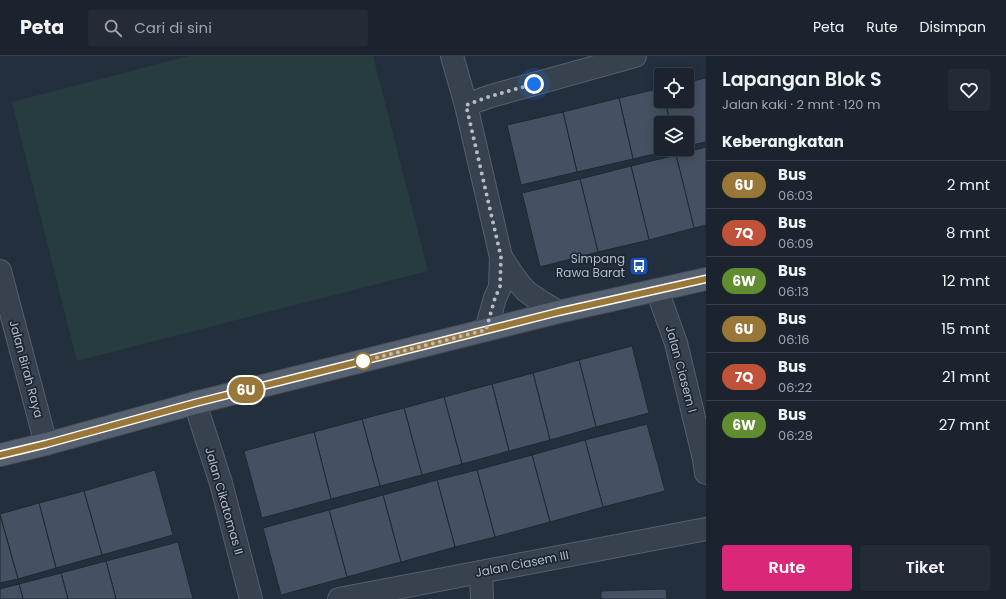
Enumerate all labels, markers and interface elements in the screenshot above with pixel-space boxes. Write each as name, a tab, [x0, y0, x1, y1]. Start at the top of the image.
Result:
search box	[88, 10, 368, 46]
text: Peta	[20, 14, 64, 41]
icon: search	[102, 17, 124, 39]
text: Cari di sini	[134, 17, 212, 38]
text: Peta	[813, 17, 844, 37]
text: Rute	[866, 17, 898, 37]
text: Disimpan	[920, 17, 986, 37]
text: Lapangan Blok S	[722, 66, 882, 93]
map controls	[654, 68, 694, 156]
button: locate	[654, 68, 694, 108]
button: heart	[948, 69, 990, 111]
your location	[524, 74, 544, 94]
text: Jalan kaki · 2 mnt · 120 m	[722, 95, 880, 114]
button: layers	[654, 116, 694, 156]
text: Keberangkatan	[722, 131, 844, 152]
text: Bus	[778, 164, 806, 185]
text: 2 mnt	[947, 174, 990, 195]
text: 6U	[735, 175, 753, 195]
text: 06:03	[778, 186, 813, 205]
text: Bus	[778, 212, 806, 233]
text: 8 mnt	[946, 222, 990, 243]
text: 7Q	[735, 223, 753, 243]
text: 06:09	[778, 234, 814, 253]
place label: Simpang Rawa Barat	[556, 250, 625, 281]
bus stop icon: Simpang Rawa Barat	[628, 255, 650, 277]
text: Bus	[778, 260, 806, 281]
text: 12 mnt	[942, 270, 990, 291]
text: 6W	[732, 271, 756, 291]
text: 06:13	[778, 282, 809, 301]
text: Bus	[778, 308, 806, 329]
street label: Jalan Birah Raya	[5, 318, 48, 420]
text: 15 mnt	[941, 318, 990, 339]
text: 6U	[735, 319, 753, 339]
street label: Jalan Ciasem I	[662, 324, 701, 414]
text: 06:16	[778, 330, 810, 349]
unlabelled marker	[354, 352, 372, 370]
text: Bus	[778, 356, 806, 377]
text: 21 mnt	[942, 366, 990, 387]
text: 7Q	[735, 367, 753, 387]
line badge: 6U	[228, 377, 264, 403]
text: 06:22	[778, 378, 812, 397]
text: 6U	[237, 380, 255, 400]
text: Bus	[778, 404, 806, 425]
text: 27 mnt	[939, 414, 990, 435]
text: 6W	[732, 415, 756, 435]
text: 06:28	[778, 426, 813, 445]
street label: Jalan Cikatomas II	[201, 445, 248, 557]
button: Rute	[722, 545, 852, 591]
button: Tiket	[860, 545, 990, 591]
street label: Jalan Ciasem III	[474, 546, 570, 581]

